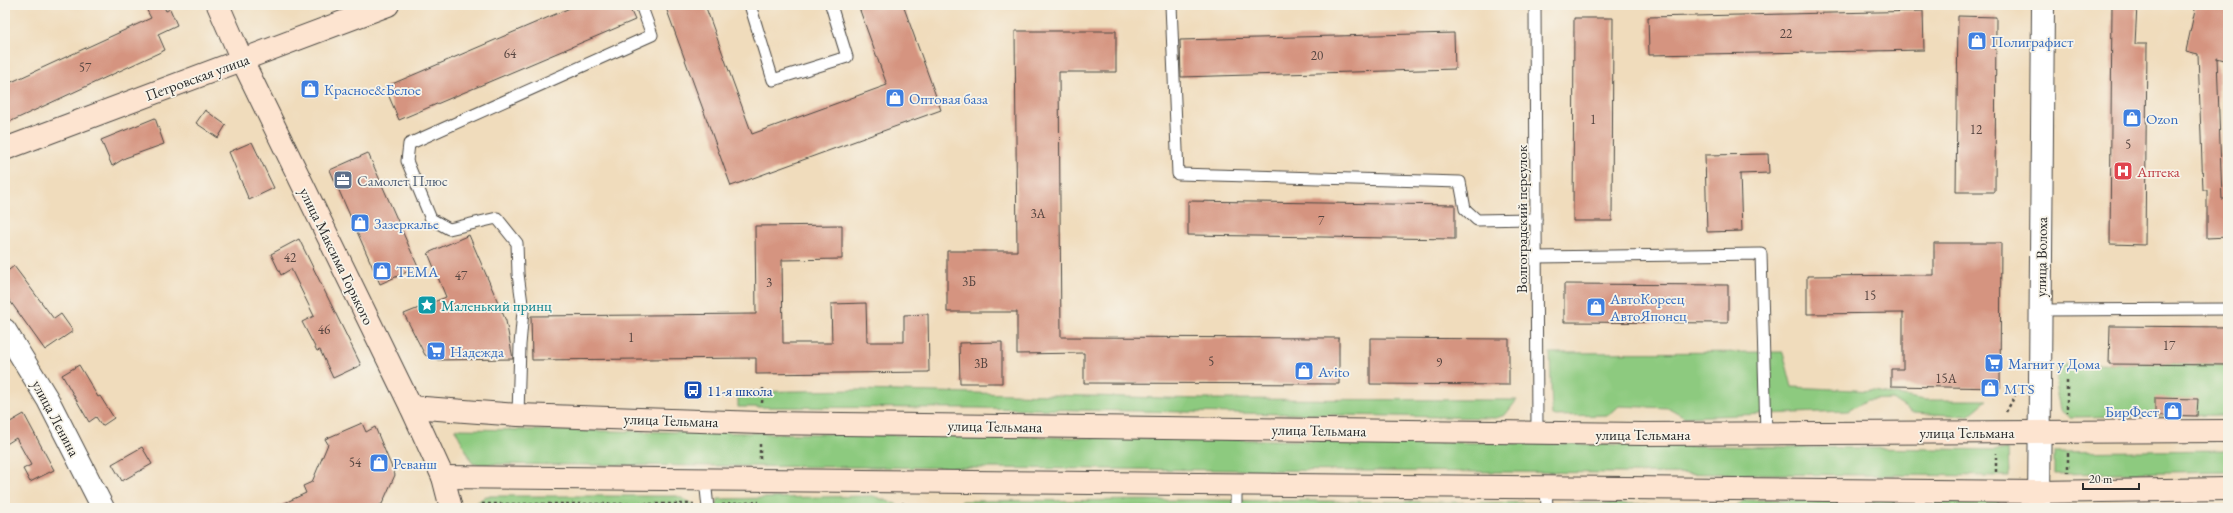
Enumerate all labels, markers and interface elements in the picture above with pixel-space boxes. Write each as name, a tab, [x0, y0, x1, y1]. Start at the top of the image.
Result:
house number: 22	[1780, 25, 1793, 42]
shop icon: Полиграфист	[1966, 30, 1988, 52]
place label: Полиграфист	[1991, 32, 2073, 51]
house number: 64	[504, 45, 517, 62]
house number: 20	[1311, 47, 1323, 64]
street label: Петровская улица	[142, 49, 252, 105]
house number: 57	[79, 59, 92, 76]
shop icon: Красное&Белое	[299, 78, 321, 100]
place label: Красное&Белое	[324, 80, 421, 99]
shop icon: Оптовая база	[884, 87, 906, 109]
place label: Оптовая база	[909, 89, 988, 108]
shop icon: Ozon	[2121, 107, 2143, 129]
place label: Ozon	[2146, 109, 2179, 128]
house number: 1	[1590, 111, 1596, 128]
house number: 12	[1970, 121, 1983, 138]
house number: 5	[2125, 136, 2131, 153]
street label: Волгоградский переулок	[1512, 145, 1531, 293]
hospital icon: Аптека	[2112, 160, 2134, 182]
place label: Аптека	[2136, 162, 2180, 181]
office icon: Самолет Плюс	[332, 169, 354, 191]
place label: Самолет Плюс	[357, 171, 448, 190]
street label: улица Максима Горького	[295, 184, 379, 328]
house number: 3А	[1030, 205, 1047, 222]
shop icon: Зазеркалье	[349, 212, 371, 234]
house number: 7	[1318, 212, 1325, 229]
place label: Зазеркалье	[374, 214, 439, 233]
street label: улица Волоха	[2031, 217, 2051, 297]
house number: 42	[284, 249, 297, 266]
shop icon: ТЕМА	[371, 260, 393, 282]
place label: ТЕМА	[396, 262, 439, 281]
house number: 47	[455, 267, 468, 284]
house number: 3Б	[962, 273, 976, 290]
house number: 3	[766, 274, 772, 291]
house number: 15	[1864, 287, 1876, 304]
place label: АвтоКореец АвтоЯпонец	[1609, 289, 1687, 325]
place icon: Маленький принц	[416, 294, 438, 316]
place label: Маленький принц	[441, 296, 552, 315]
shop icon: АвтоКореец АвтоЯпонец	[1585, 296, 1607, 318]
house number: 46	[318, 321, 330, 338]
house number: 1	[628, 329, 634, 346]
house number: 17	[2163, 337, 2176, 354]
supermarket icon: Надежда	[425, 340, 447, 362]
place label: Надежда	[450, 342, 504, 361]
supermarket icon: Магнит у Дома	[1983, 352, 2005, 374]
house number: 5	[1208, 353, 1214, 370]
house number: 9	[1436, 354, 1443, 371]
place label: Магнит у Дома	[2008, 354, 2100, 373]
house number: 3В	[974, 355, 988, 372]
shop icon: Avito	[1293, 360, 1315, 382]
place label: Avito	[1317, 362, 1350, 381]
house number: 15А	[1935, 370, 1958, 387]
street label: улица Ленина	[28, 376, 84, 460]
shop icon: MTS	[1979, 377, 2001, 399]
bus stop icon: 11-я школа	[682, 379, 704, 401]
place label: MTS	[2004, 379, 2035, 398]
place label: 11-я школа	[707, 381, 773, 400]
shop icon: БирФест	[2162, 400, 2184, 422]
place label: БирФест	[2105, 402, 2159, 421]
street label: улица Тельмана	[623, 409, 719, 431]
street label: улица Тельмана	[947, 416, 1043, 436]
street label: улица Тельмана	[1271, 420, 1367, 440]
street label: улица Тельмана	[1920, 423, 2014, 442]
street label: улица Тельмана	[1596, 425, 1690, 444]
shop icon: Реванш	[368, 452, 390, 474]
house number: 54	[349, 454, 362, 471]
place label: Реванш	[393, 454, 438, 473]
scale bar	[2083, 465, 2139, 491]
text: 20 m	[2089, 471, 2113, 487]

